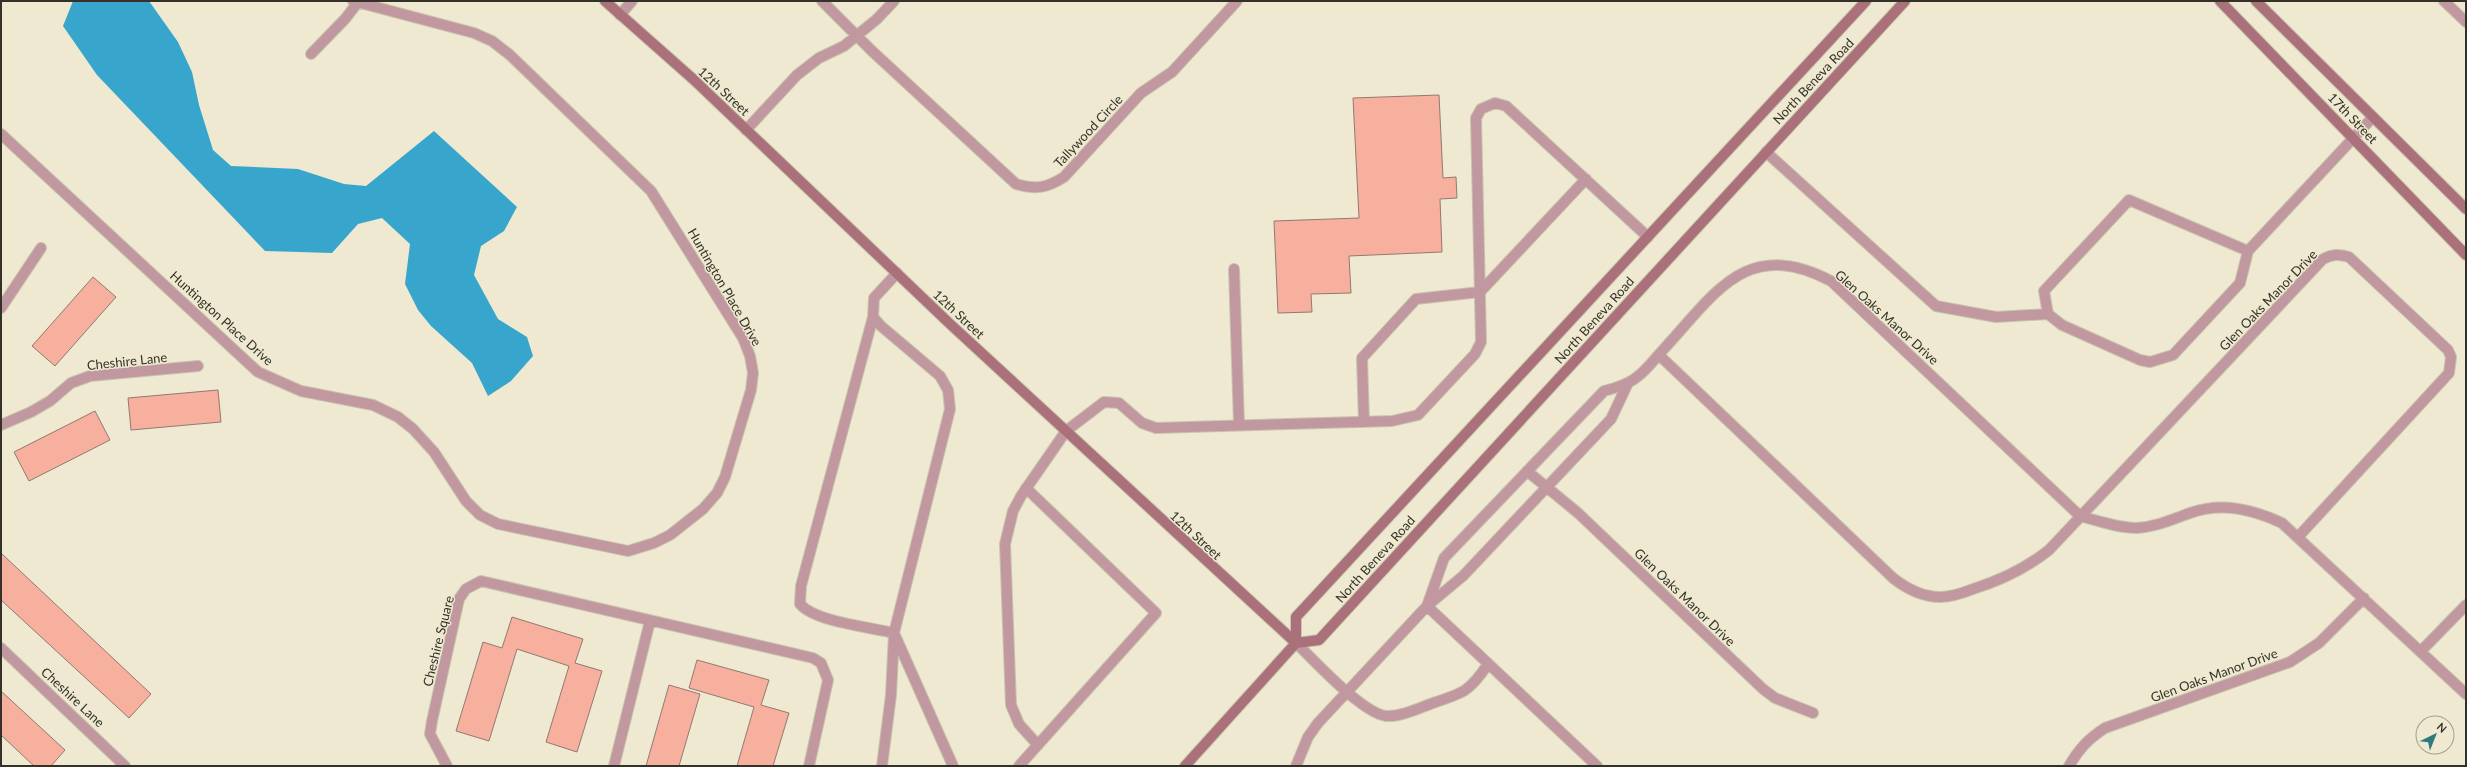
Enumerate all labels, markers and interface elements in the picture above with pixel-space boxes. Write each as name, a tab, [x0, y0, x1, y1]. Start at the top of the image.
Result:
street label: North Beneva Road	[1769, 35, 1857, 127]
street label: 12th Street	[695, 63, 753, 119]
street label: 17th Street	[2325, 89, 2381, 147]
street label: Tallywood Circle	[1050, 91, 1126, 171]
street label: Huntington Place Drive	[685, 225, 765, 349]
street label: Glen Oaks Manor Drive	[2216, 246, 2320, 354]
street label: Glen Oaks Manor Drive	[1832, 266, 1942, 368]
street label: Huntington Place Drive	[167, 267, 277, 369]
street label: North Beneva Road	[1551, 273, 1637, 367]
street label: 12th Street	[930, 286, 988, 342]
street label: Cheshire Lane	[86, 349, 168, 373]
street label: 12th Street	[1167, 507, 1225, 563]
street label: North Beneva Road	[1332, 512, 1418, 606]
street label: Glen Oaks Manor Drive	[1631, 545, 1739, 649]
street label: Cheshire Square	[419, 594, 457, 688]
street label: Glen Oaks Manor Drive	[2148, 645, 2280, 705]
street label: Cheshire Lane	[38, 664, 108, 730]
north arrow	[2415, 715, 2455, 755]
text: N	[2435, 720, 2450, 735]

